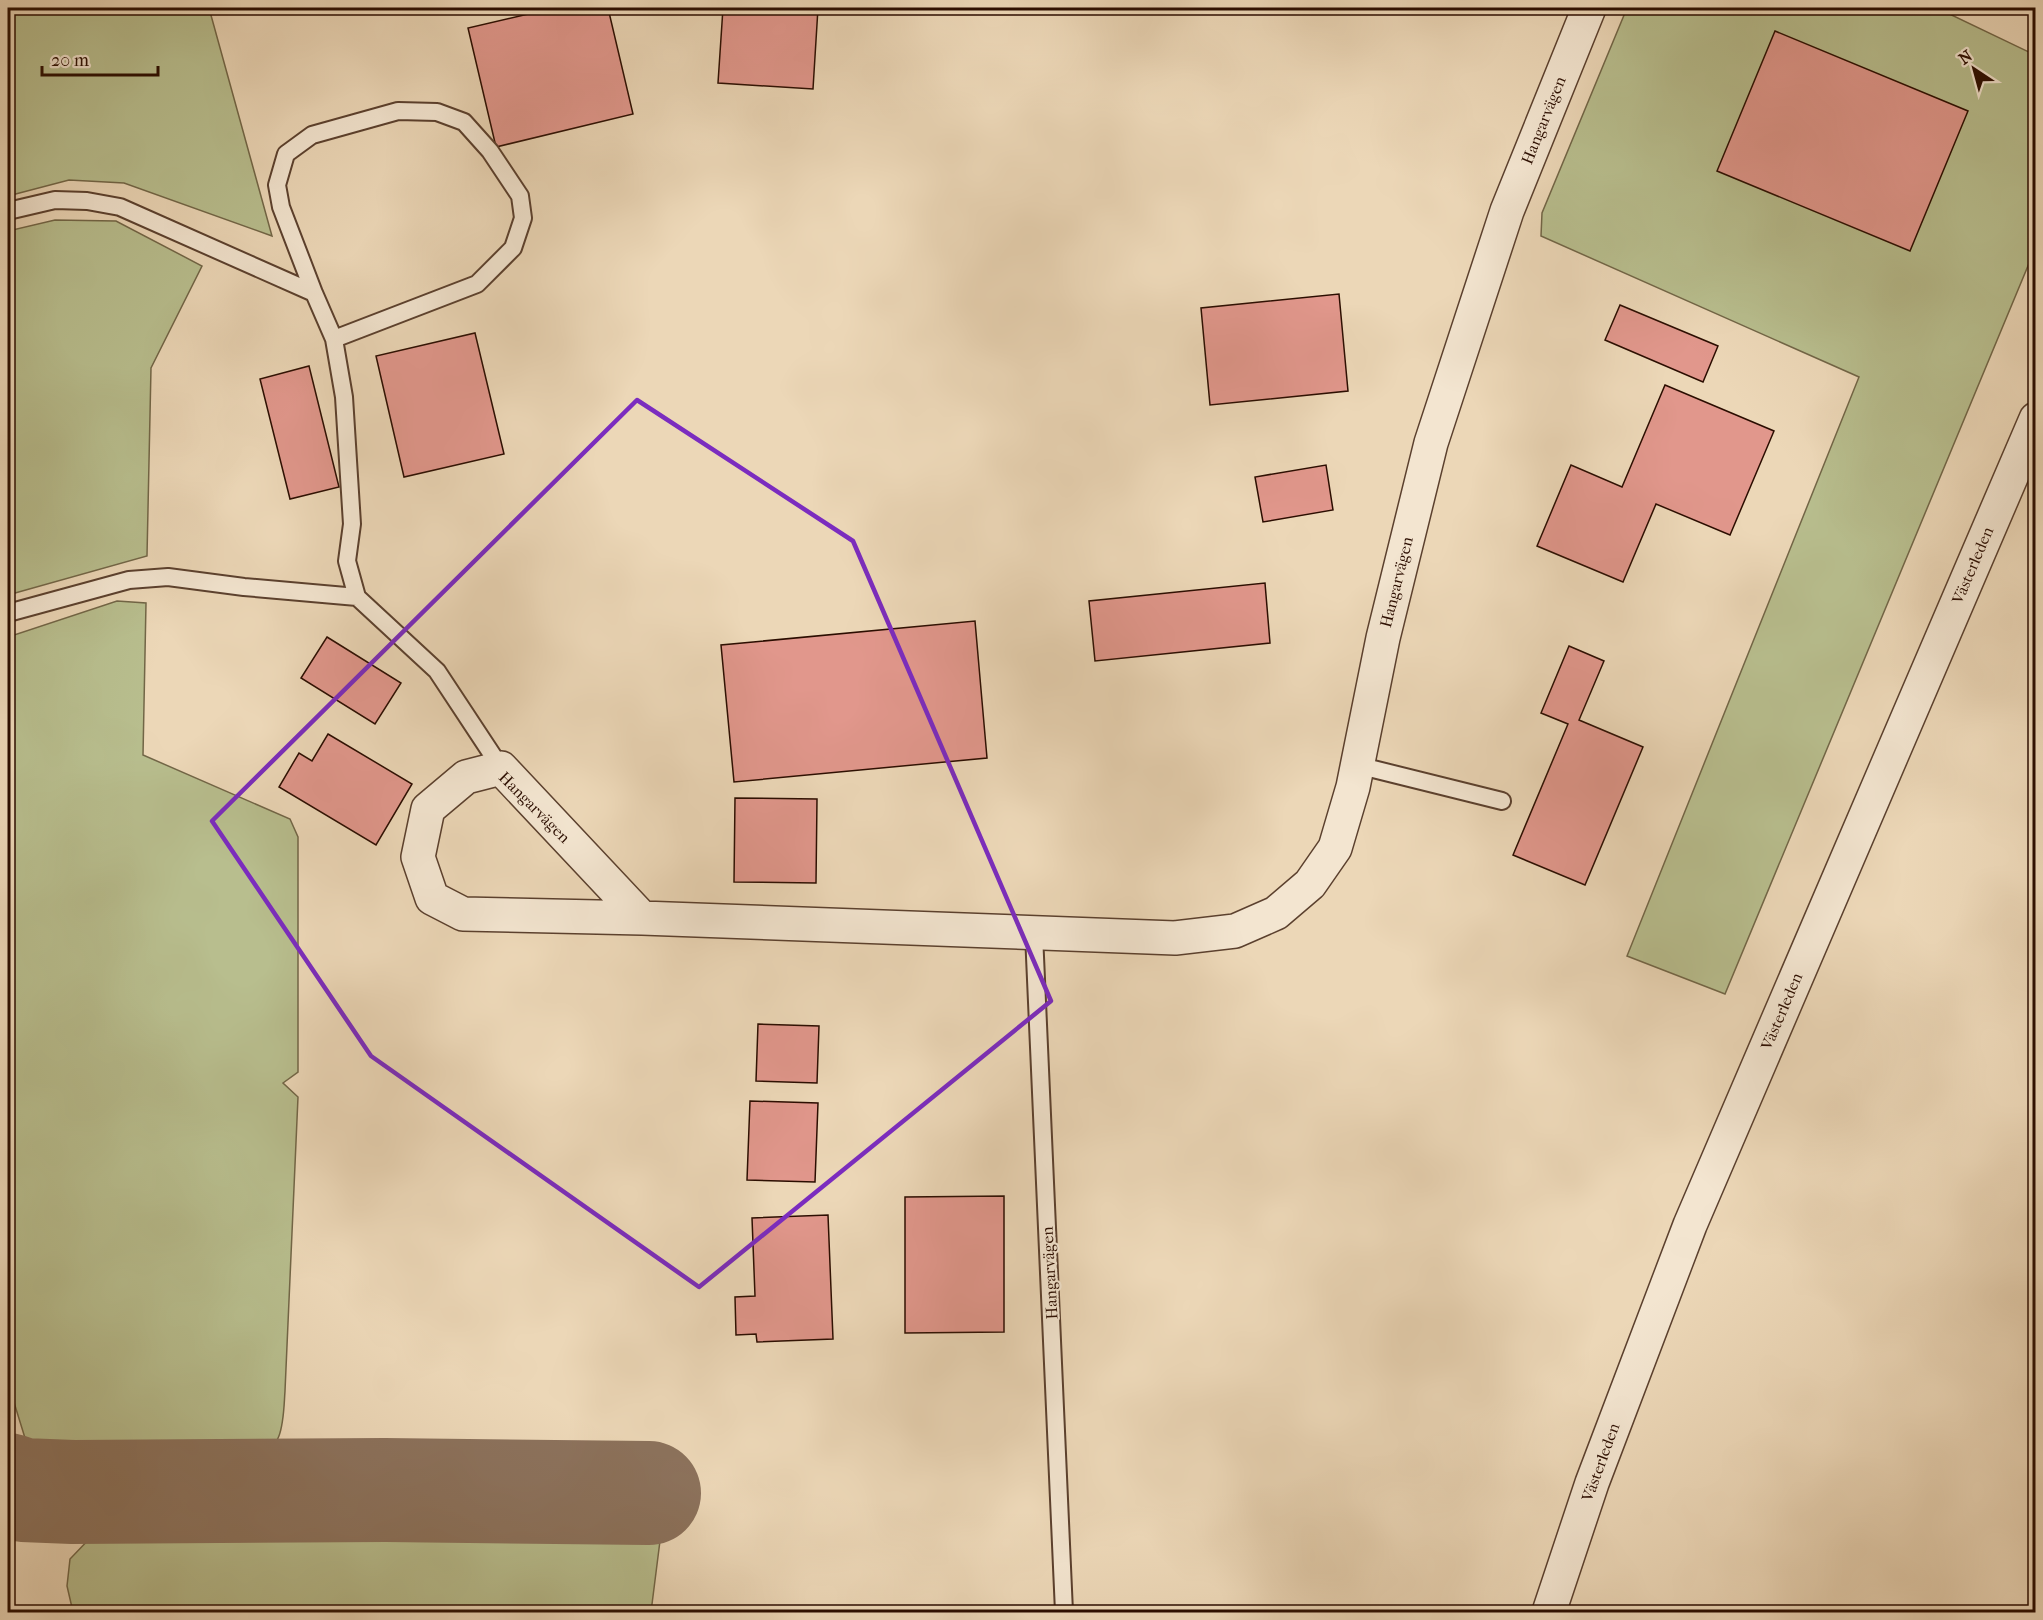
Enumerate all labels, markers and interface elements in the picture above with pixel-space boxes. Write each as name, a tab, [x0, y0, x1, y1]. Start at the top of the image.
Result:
scale bar	[42, 39, 158, 77]
north arrow	[1944, 39, 2004, 99]
text: N	[1955, 46, 1977, 69]
text: 20 m	[51, 50, 89, 71]
street label: Hangarvägen	[1517, 73, 1570, 167]
street label: Västerleden	[1947, 523, 1998, 608]
street label: Hangarvägen	[1376, 534, 1417, 630]
street label: Hangarvägen	[495, 768, 575, 847]
street label: Västerleden	[1756, 969, 1807, 1054]
street label: Hangarvägen	[1038, 1225, 1061, 1320]
street label: Västerleden	[1577, 1420, 1624, 1505]

